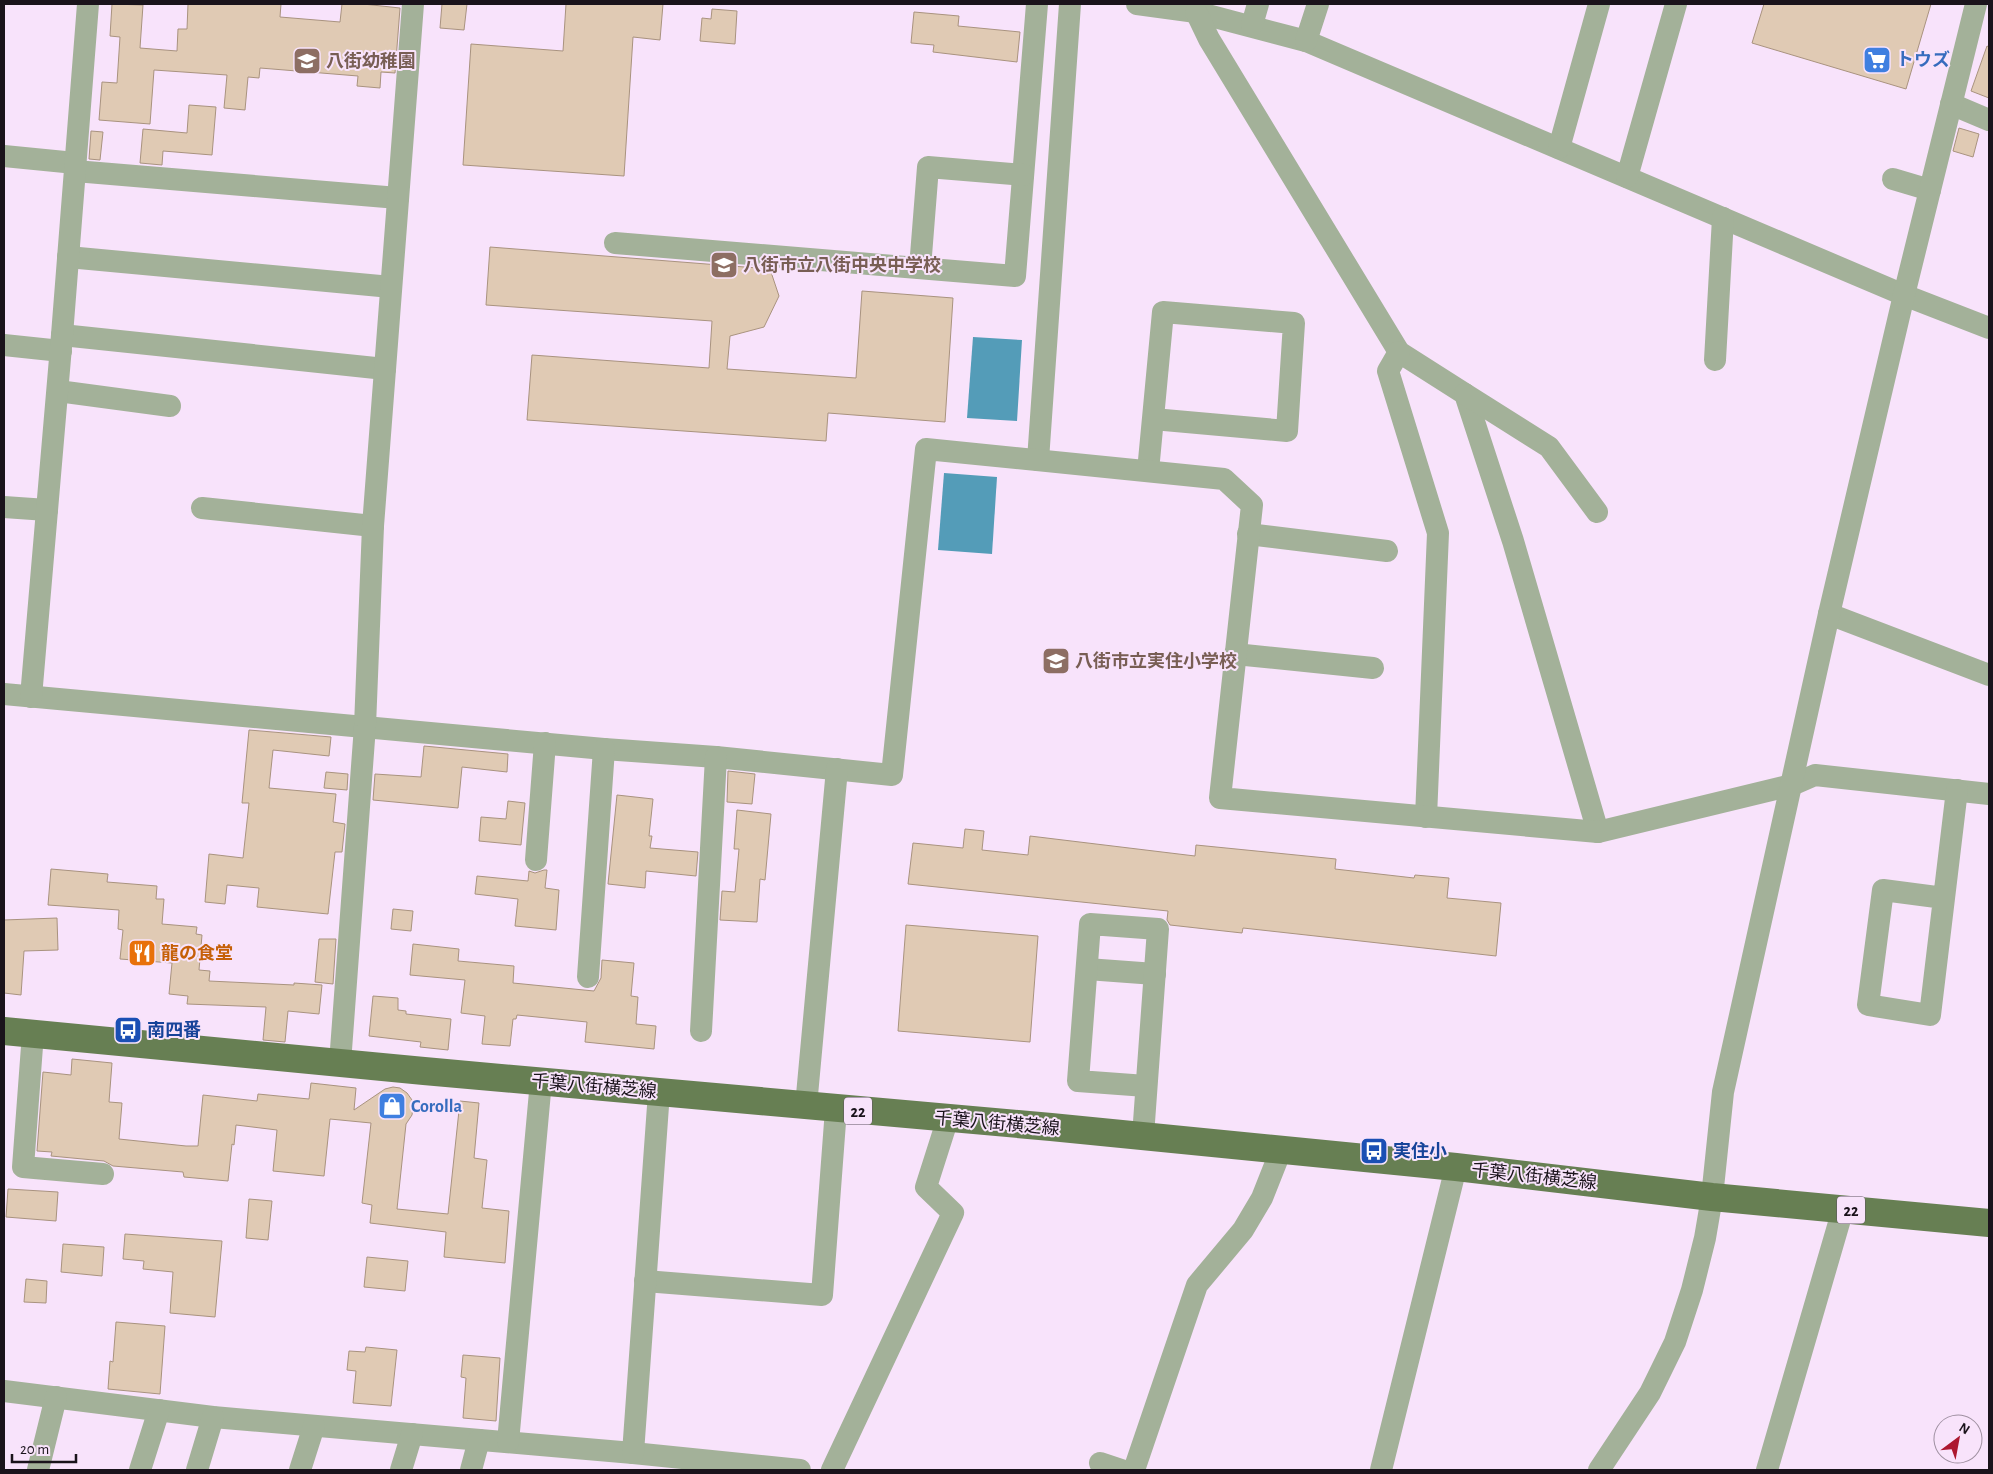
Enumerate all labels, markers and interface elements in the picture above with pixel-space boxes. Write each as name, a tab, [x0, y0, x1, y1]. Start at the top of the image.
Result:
supermarket icon: トウズ	[1862, 45, 1892, 75]
school or university icon: 八街幼稚園	[292, 46, 322, 76]
place label: トウズ	[1896, 50, 1950, 70]
place label: 八街幼稚園	[326, 51, 416, 71]
school or university icon: 八街市立八街中央中学校	[709, 250, 739, 280]
place label: 八街市立八街中央中学校	[743, 255, 941, 275]
school or university icon: 八街市立実住小学校	[1041, 646, 1071, 676]
place label: 八街市立実住小学校	[1075, 651, 1237, 671]
restaurant icon: 龍の食堂	[127, 938, 157, 968]
place label: 龍の食堂	[161, 943, 233, 963]
bus stop icon: 南四番	[113, 1015, 143, 1045]
place label: 南四番	[147, 1020, 201, 1040]
street label: 千葉八街横芝線	[530, 1071, 658, 1101]
shop icon: Corolla	[377, 1091, 407, 1121]
place label: Corolla	[411, 1098, 462, 1116]
road number: 22	[844, 1098, 872, 1124]
street label: 千葉八街横芝線	[933, 1108, 1061, 1138]
bus stop icon: 実住小	[1359, 1136, 1389, 1166]
place label: 実住小	[1393, 1141, 1447, 1161]
street label: 千葉八街横芝線	[1470, 1159, 1598, 1193]
road number: 22	[1837, 1196, 1865, 1224]
north arrow	[1933, 1414, 1983, 1464]
text: N	[1957, 1420, 1972, 1437]
scale bar	[12, 1432, 76, 1464]
text: 20 m	[20, 1442, 49, 1457]

